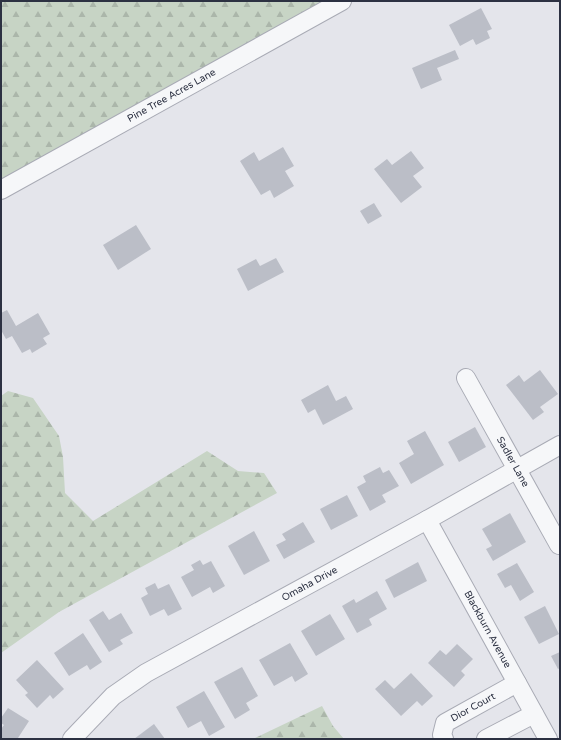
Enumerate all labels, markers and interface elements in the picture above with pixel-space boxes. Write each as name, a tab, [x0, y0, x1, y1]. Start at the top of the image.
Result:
street label: Pine Tree Acres Lane	[125, 66, 218, 125]
street label: Sadler Lane	[494, 435, 532, 489]
street label: Omaha Drive	[280, 564, 340, 604]
street label: Blackburn Avenue	[461, 589, 514, 670]
street label: Dior Court	[449, 690, 498, 725]

